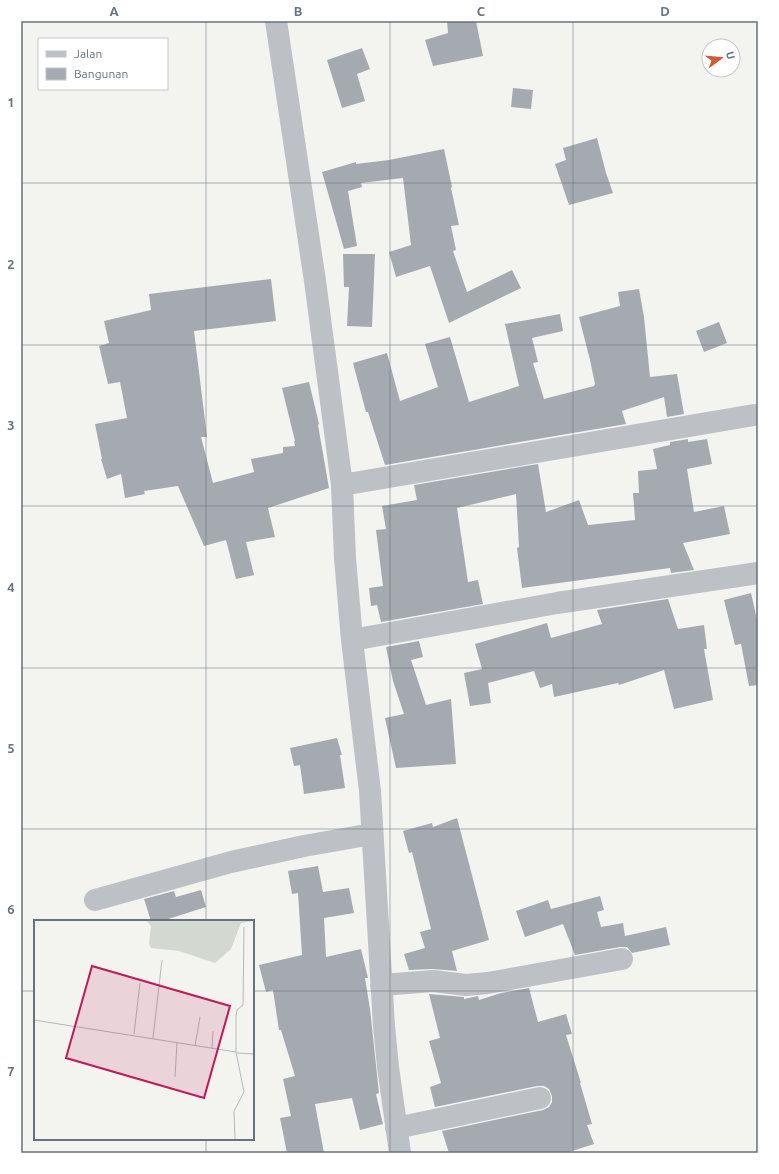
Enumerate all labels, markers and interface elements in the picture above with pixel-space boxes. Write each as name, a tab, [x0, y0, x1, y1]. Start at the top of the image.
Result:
text: A	[109, 4, 119, 18]
text: B	[294, 4, 303, 18]
text: C	[477, 4, 486, 18]
text: D	[660, 4, 670, 18]
legend	[38, 38, 168, 90]
north arrow	[701, 38, 741, 78]
text: Jalan	[74, 47, 102, 60]
text: U	[724, 50, 737, 61]
text: Bangunan	[74, 67, 128, 80]
text: 1	[7, 95, 15, 109]
text: 2	[7, 257, 15, 271]
text: 3	[7, 418, 15, 432]
text: 4	[7, 580, 15, 594]
text: 5	[7, 741, 15, 755]
text: 6	[7, 902, 15, 916]
inset map	[34, 920, 254, 1140]
text: 7	[7, 1064, 15, 1078]

